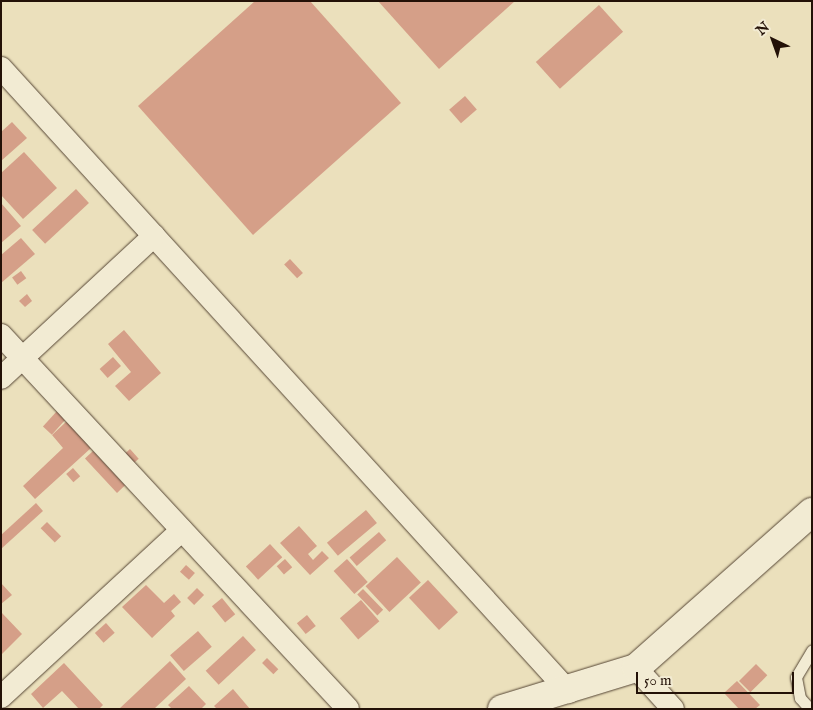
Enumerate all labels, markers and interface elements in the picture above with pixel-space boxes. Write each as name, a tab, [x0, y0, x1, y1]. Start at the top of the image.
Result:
north arrow	[748, 15, 798, 65]
text: N	[752, 18, 773, 40]
scale bar	[638, 662, 796, 694]
text: 50 m	[644, 671, 672, 690]

